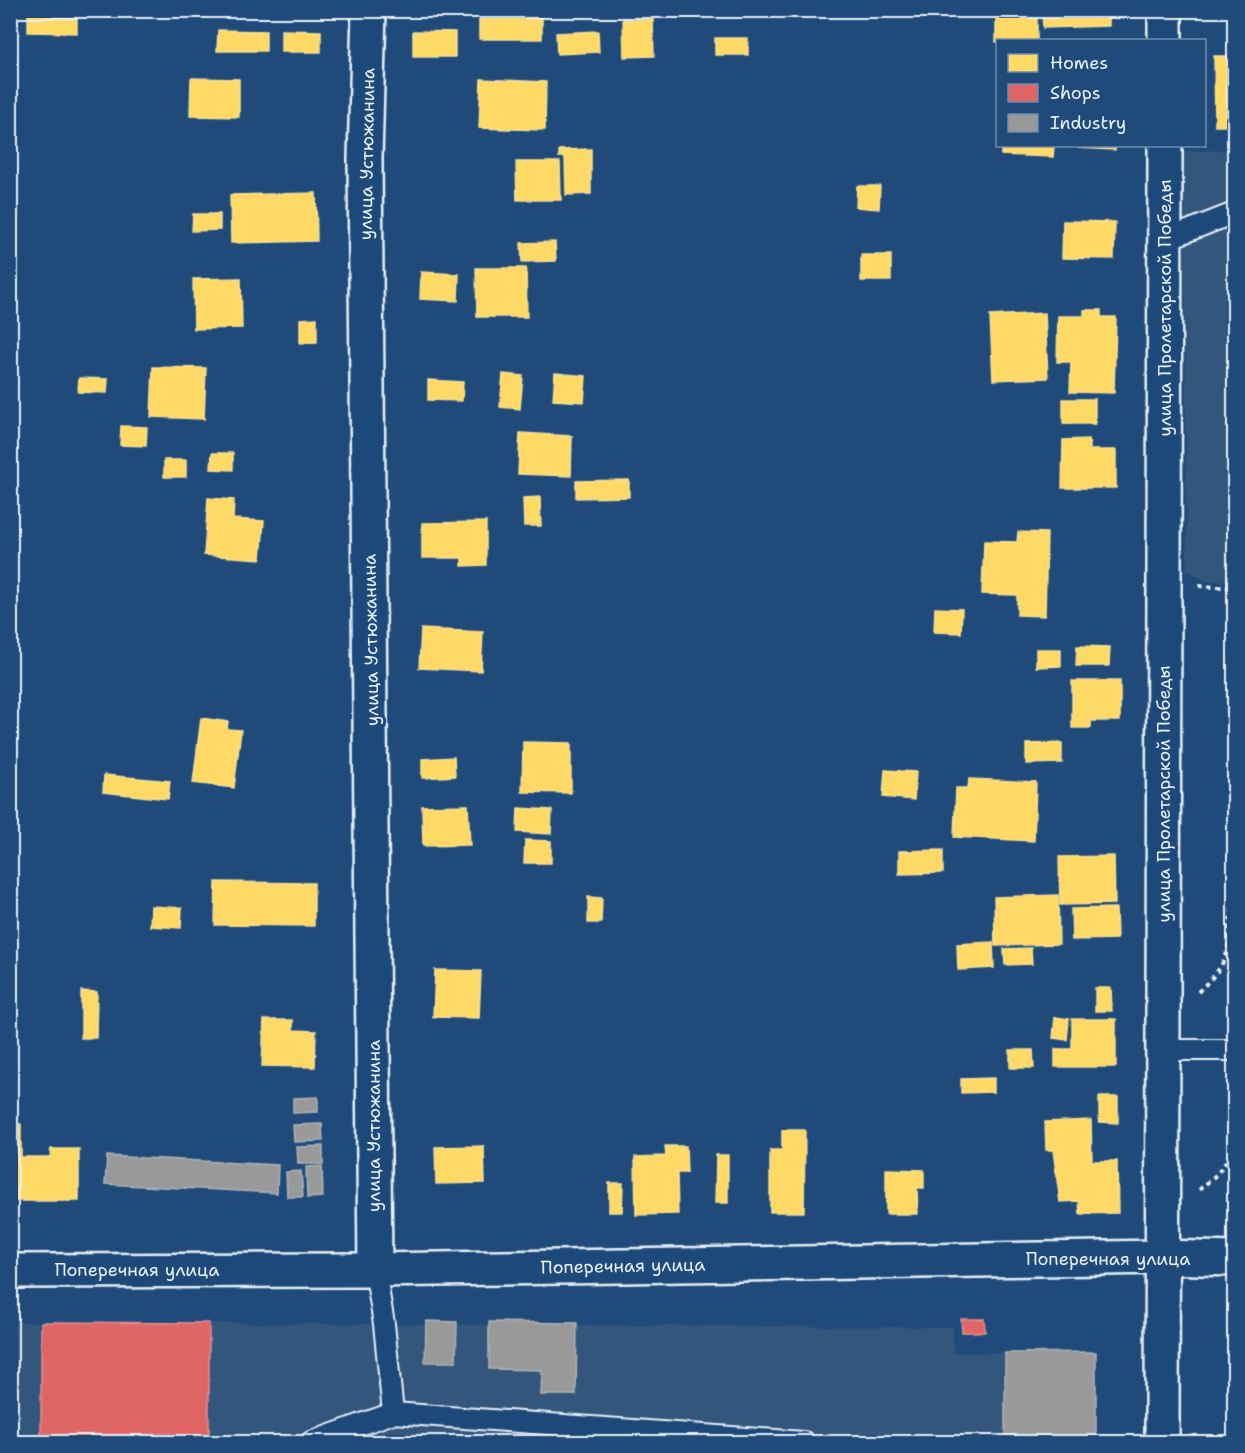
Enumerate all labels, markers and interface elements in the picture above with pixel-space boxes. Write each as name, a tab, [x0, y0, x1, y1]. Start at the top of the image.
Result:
legend	[996, 39, 1206, 147]
text: Homes	[1050, 51, 1108, 75]
street label: улица Устюжанина	[353, 68, 381, 240]
text: Shops	[1050, 81, 1101, 105]
text: Industry	[1050, 111, 1126, 135]
street label: улица Пролетарской Победы	[1153, 180, 1177, 436]
street label: улица Устюжанина	[357, 554, 385, 726]
street label: улица Пролетарской Победы	[1152, 666, 1176, 922]
street label: улица Устюжанина	[362, 1040, 386, 1212]
street label: Поперечная улица	[1026, 1247, 1190, 1271]
street label: Поперечная улица	[540, 1253, 706, 1279]
street label: Поперечная улица	[55, 1258, 219, 1282]

